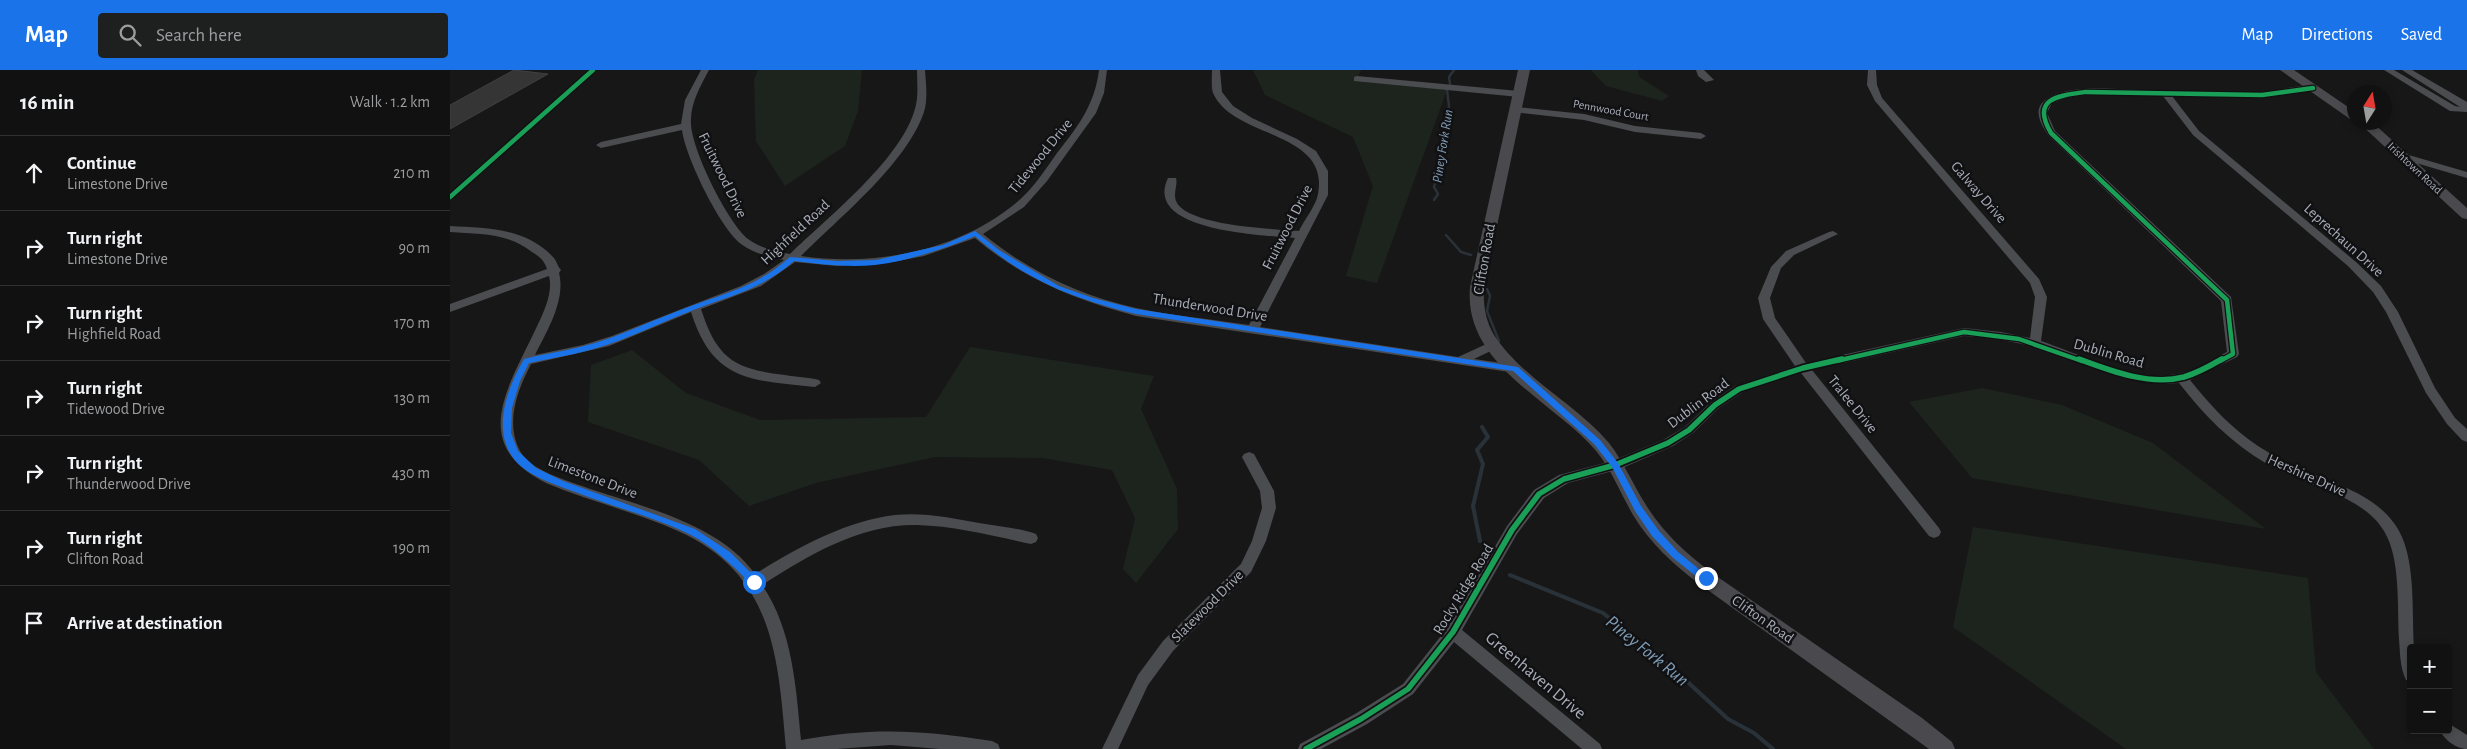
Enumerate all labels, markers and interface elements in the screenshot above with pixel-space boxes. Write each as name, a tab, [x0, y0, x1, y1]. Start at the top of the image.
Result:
search box	[98, 13, 448, 58]
icon: search	[116, 21, 144, 49]
text: Map	[25, 23, 68, 47]
text: Search here	[156, 26, 242, 45]
text: Map	[2242, 26, 2273, 44]
text: Directions	[2301, 26, 2373, 44]
text: Saved	[2401, 26, 2442, 44]
north arrow	[2347, 85, 2392, 130]
text: 16 min	[20, 92, 74, 113]
text: Walk · 1.2 km	[350, 94, 430, 110]
street label: Pennwood Court	[1572, 97, 1650, 123]
water label: Piney Fork Run	[1430, 108, 1456, 184]
street label: Tidewood Drive	[1006, 116, 1075, 197]
street label: Fruitwood Drive	[695, 130, 750, 220]
street label: Irishtown Road	[2385, 140, 2445, 196]
text: Continue	[67, 154, 136, 173]
icon: ahead	[20, 159, 48, 187]
street label: Galway Drive	[1948, 159, 2009, 226]
text: 210 m	[393, 165, 430, 181]
text: Limestone Drive	[67, 176, 168, 192]
street label: Fruitwood Drive	[1260, 182, 1315, 272]
street label: Highfield Road	[758, 197, 833, 268]
street label: Leprechaun Drive	[2301, 201, 2386, 280]
street label: Clifton Road	[1471, 222, 1498, 296]
text: Turn right	[67, 229, 142, 248]
icon: right	[20, 234, 48, 262]
text: 90 m	[399, 240, 430, 256]
text: Limestone Drive	[67, 251, 168, 267]
street label: Thunderwood Drive	[1151, 291, 1268, 324]
text: Turn right	[67, 304, 142, 323]
icon: right	[20, 309, 48, 337]
text: 170 m	[394, 315, 430, 331]
text: Highfield Road	[67, 326, 161, 342]
street label: Dublin Road	[2072, 336, 2146, 371]
street label: Tralee Drive	[1825, 373, 1880, 436]
street label: Dublin Road	[1665, 375, 1732, 431]
text: Turn right	[67, 379, 142, 398]
icon: right	[20, 384, 48, 412]
text: 130 m	[394, 390, 430, 406]
text: Tidewood Drive	[67, 401, 165, 417]
street label: Hershire Drive	[2265, 451, 2348, 499]
text: Turn right	[67, 454, 142, 473]
street label: Limestone Drive	[546, 454, 640, 501]
icon: right	[20, 459, 48, 487]
text: 430 m	[392, 465, 430, 481]
text: Thunderwood Drive	[67, 476, 191, 492]
text: Turn right	[67, 529, 142, 548]
icon: right	[20, 534, 48, 562]
text: 190 m	[393, 540, 430, 556]
street label: Rocky Ridge Road	[1430, 541, 1496, 637]
text: Clifton Road	[67, 551, 143, 567]
street label: Slatewood Drive	[1168, 567, 1246, 645]
route end	[1695, 567, 1718, 590]
route start	[743, 571, 766, 594]
street label: Clifton Road	[1729, 593, 1797, 646]
icon: arrive	[20, 609, 48, 637]
water label: Piney Fork Run	[1602, 612, 1692, 690]
text: Arrive at destination	[67, 614, 223, 633]
street label: Greenhaven Drive	[1482, 629, 1589, 723]
map controls	[2407, 644, 2452, 734]
button: +	[2407, 644, 2452, 689]
button: −	[2407, 689, 2452, 734]

